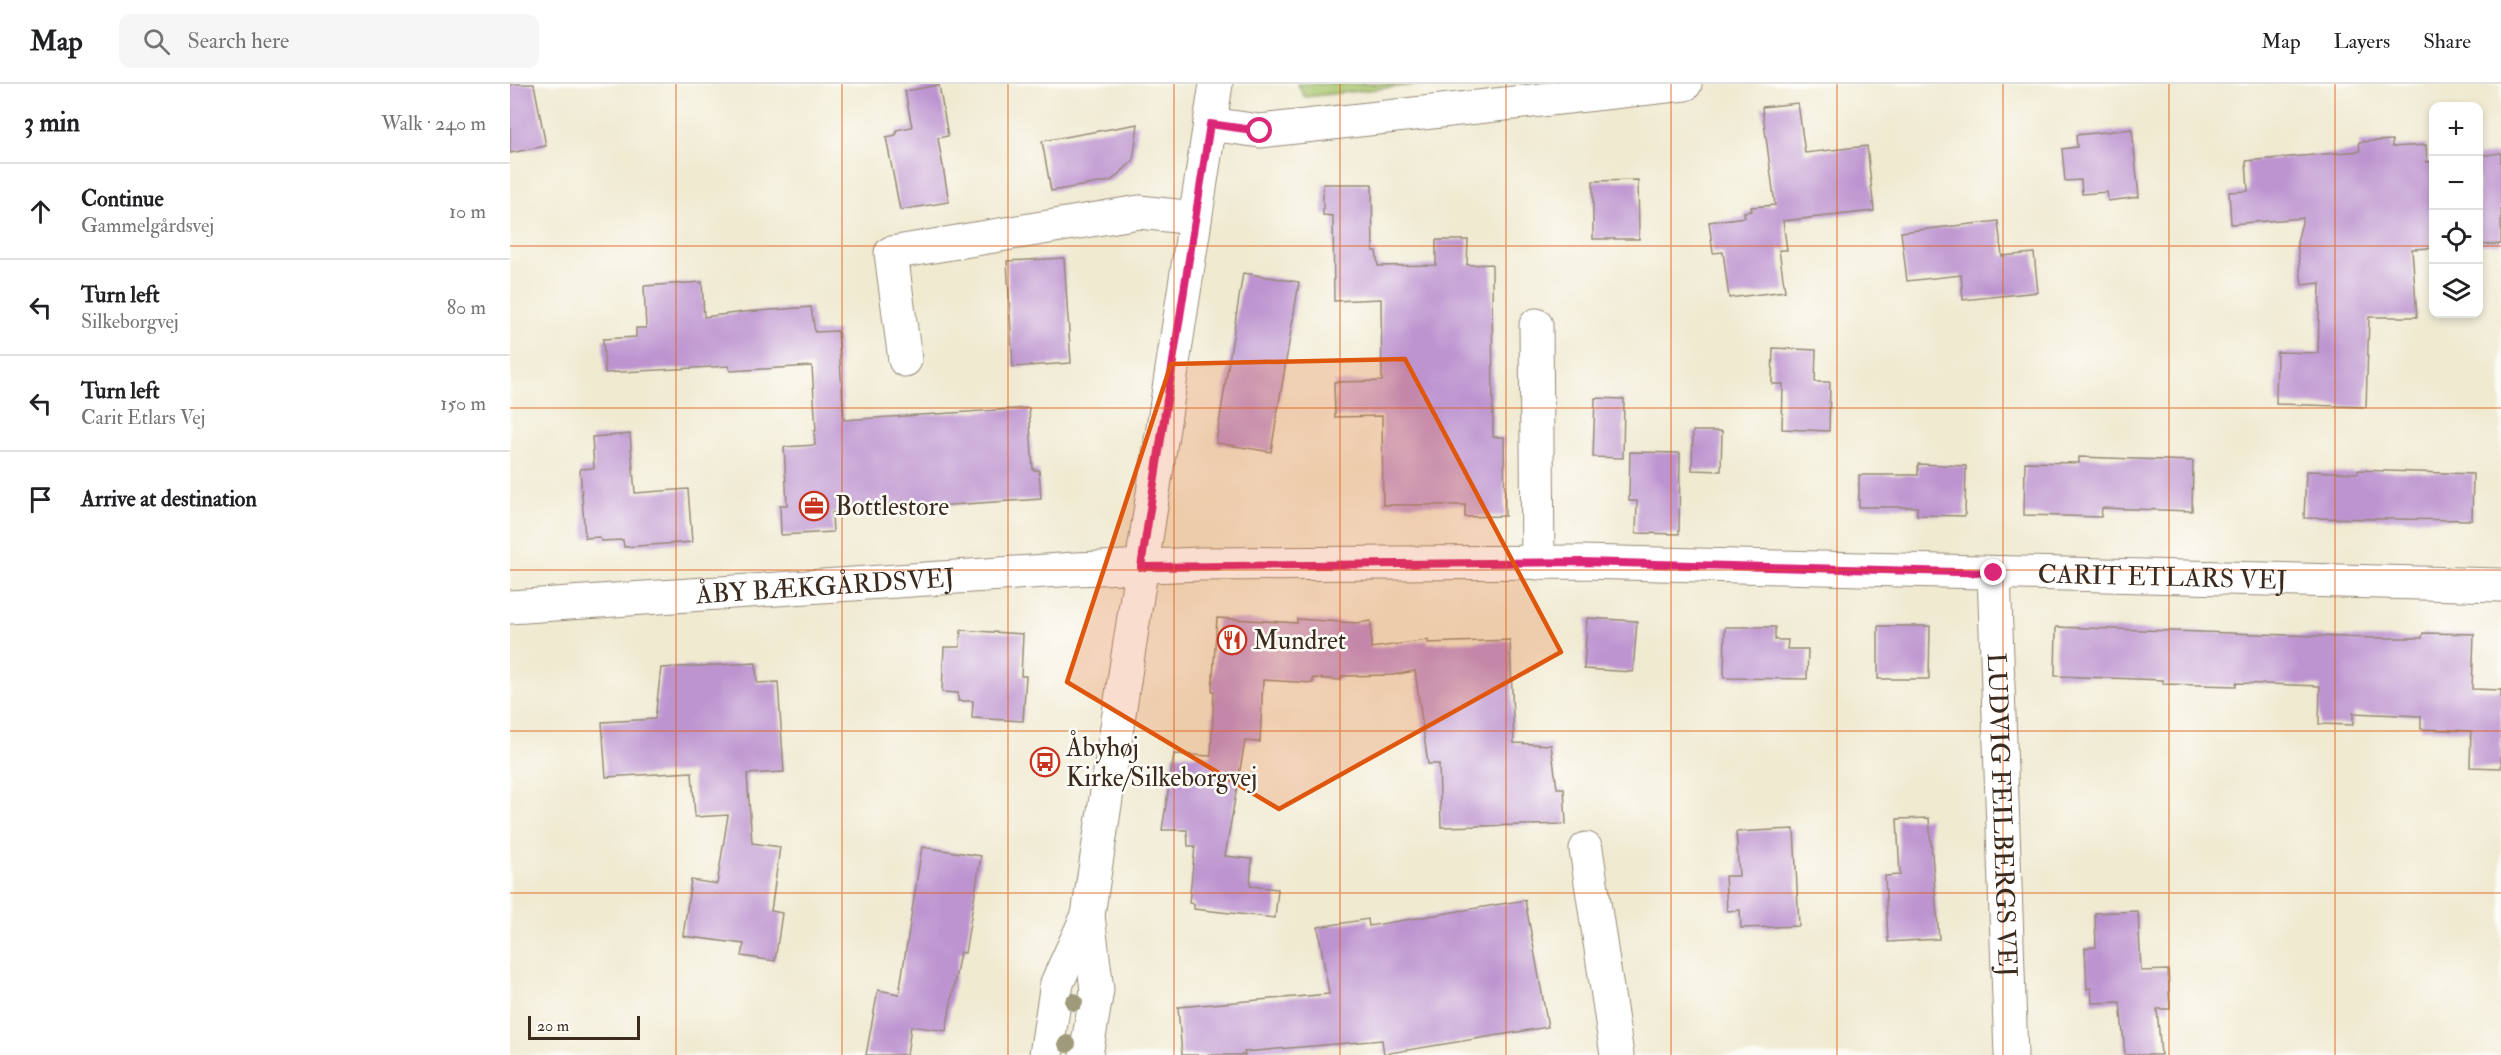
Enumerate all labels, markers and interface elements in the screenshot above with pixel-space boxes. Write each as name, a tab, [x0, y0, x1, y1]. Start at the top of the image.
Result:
search box	[119, 14, 539, 68]
text: Map	[30, 24, 83, 59]
icon: search	[140, 25, 173, 58]
text: Search here	[188, 27, 289, 55]
text: Map	[2261, 28, 2301, 55]
text: Layers	[2334, 28, 2390, 55]
text: Share	[2423, 28, 2471, 55]
map controls	[2429, 102, 2483, 318]
button: +	[2429, 102, 2483, 156]
text: 3 min	[24, 107, 80, 139]
text: Walk · 240 m	[381, 111, 486, 136]
route start	[1246, 117, 1272, 143]
button: −	[2429, 156, 2483, 210]
text: Continue	[81, 185, 164, 213]
icon: ahead	[24, 195, 57, 228]
text: 10 m	[449, 199, 486, 224]
button: locate	[2429, 210, 2483, 264]
text: Gammelgårdsvej	[81, 213, 214, 238]
button: layers	[2429, 264, 2483, 318]
text: Turn left	[81, 281, 160, 309]
icon: left	[24, 291, 57, 324]
text: 80 m	[447, 295, 486, 320]
text: Silkeborgvej	[81, 309, 179, 334]
text: Turn left	[81, 377, 160, 405]
icon: left	[24, 387, 57, 420]
text: 150 m	[440, 391, 486, 416]
text: Carit Etlars Vej	[81, 405, 205, 430]
icon: arrive	[24, 483, 57, 516]
text: Arrive at destination	[81, 485, 257, 513]
office icon: Bottlestore	[798, 490, 830, 522]
place label: Bottlestore	[835, 491, 949, 523]
street label: CARIT ETLARS VEJ	[2037, 558, 2288, 597]
route end	[1980, 559, 2006, 585]
street label: ÅBY BÆKGÅRDSVEJ	[694, 562, 956, 612]
restaurant icon: Mundret	[1216, 624, 1248, 656]
place label: Mundret	[1253, 625, 1346, 657]
street label: LUDVIG FEILBERGS VEJ	[1980, 652, 2023, 978]
place label: Åbyhøj Kirke/Silkeborgvej	[1065, 730, 1257, 794]
bus stop icon: Åbyhøj Kirke/Silkeborgvej	[1029, 746, 1061, 778]
scale bar	[528, 1013, 640, 1040]
text: 20 m	[537, 1016, 569, 1036]

